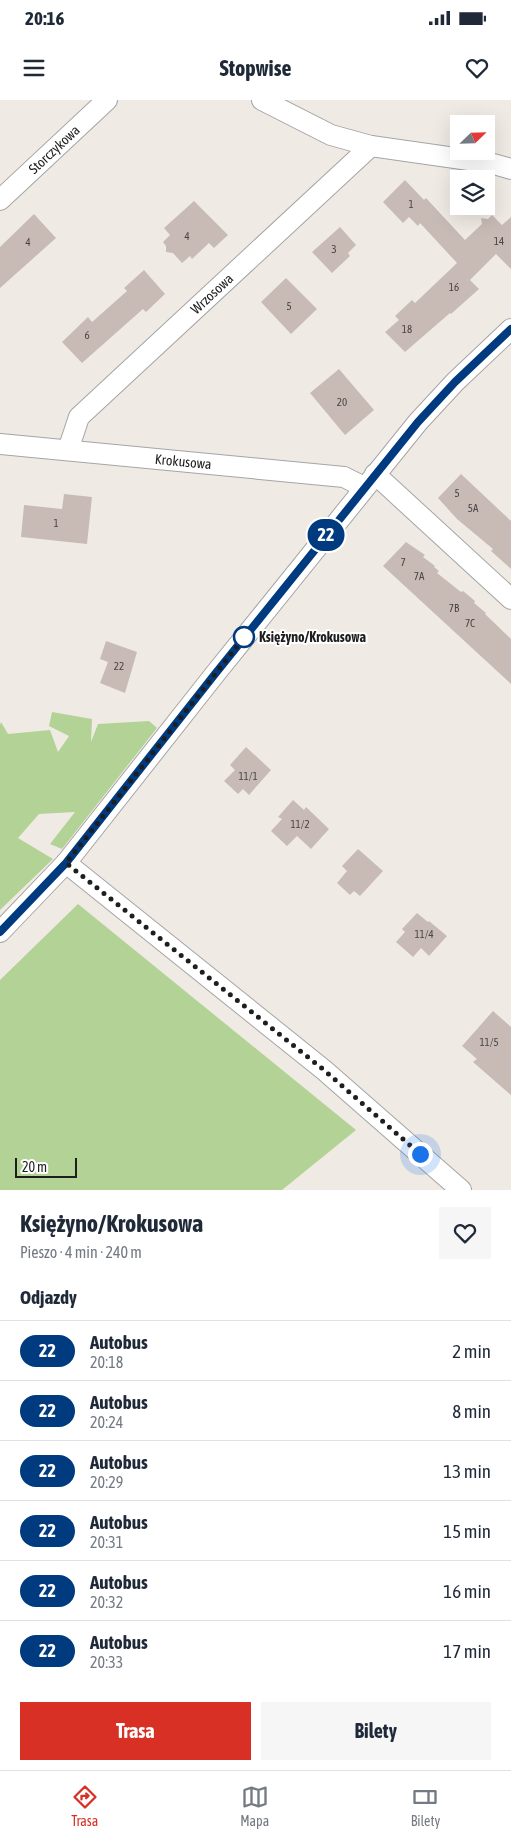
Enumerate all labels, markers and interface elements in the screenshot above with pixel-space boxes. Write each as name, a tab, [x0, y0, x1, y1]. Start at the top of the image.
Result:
text: 20:16	[25, 7, 64, 29]
icon: menu	[20, 54, 48, 82]
icon: heart	[463, 54, 491, 82]
text: Stopwise	[220, 55, 291, 81]
north arrow	[450, 115, 495, 160]
map controls	[450, 115, 495, 215]
street label: Storczykowa	[25, 122, 83, 177]
button: layers	[450, 170, 495, 215]
house number: 1	[408, 198, 414, 210]
house number: 4	[184, 230, 190, 242]
house number: 14	[494, 235, 504, 247]
house number: 4	[25, 236, 31, 248]
house number: 3	[331, 243, 337, 255]
street label: Wrzosowa	[187, 270, 236, 317]
house number: 16	[449, 281, 459, 293]
house number: 5	[286, 300, 292, 312]
house number: 18	[402, 323, 412, 335]
house number: 6	[84, 329, 90, 341]
house number: 20	[337, 396, 347, 408]
street label: Krokusowa	[154, 451, 212, 472]
house number: 5	[454, 487, 460, 499]
house number: 5A	[468, 502, 479, 514]
house number: 1	[53, 517, 59, 529]
line badge: 22	[304, 519, 348, 551]
text: 22	[318, 524, 334, 545]
house number: 7	[400, 556, 406, 568]
house number: 7A	[414, 570, 425, 582]
house number: 7B	[449, 602, 460, 614]
house number: 7C	[465, 617, 475, 629]
marker: Księżyno/Krokusowa	[233, 626, 255, 648]
place label: Księżyno/Krokusowa	[259, 629, 366, 645]
house number: 22	[114, 660, 124, 672]
house number: 11/1	[238, 770, 258, 782]
house number: 11/2	[290, 818, 310, 830]
house number: 11/4	[414, 928, 434, 940]
house number: 11/5	[479, 1036, 499, 1048]
your location	[408, 1142, 433, 1167]
scale bar	[15, 1155, 78, 1178]
text: 20 m	[22, 1159, 47, 1175]
button: heart	[439, 1207, 491, 1259]
text: Księżyno/Krokusowa	[20, 1210, 203, 1237]
text: Pieszo · 4 min · 240 m	[20, 1243, 142, 1261]
text: Odjazdy	[20, 1286, 77, 1308]
text: Autobus	[90, 1331, 148, 1353]
text: 22	[39, 1340, 56, 1361]
text: 2 min	[452, 1340, 491, 1362]
text: 20:18	[90, 1353, 123, 1371]
text: Autobus	[90, 1391, 148, 1413]
text: 22	[39, 1400, 56, 1421]
text: 8 min	[452, 1400, 491, 1422]
text: 20:24	[90, 1413, 123, 1431]
text: Autobus	[90, 1451, 148, 1473]
text: 22	[39, 1460, 56, 1481]
text: 13 min	[443, 1460, 491, 1482]
text: 20:29	[90, 1473, 123, 1491]
text: Autobus	[90, 1511, 148, 1533]
text: 22	[39, 1520, 56, 1541]
text: 15 min	[443, 1520, 491, 1542]
text: 20:31	[90, 1533, 123, 1551]
text: Autobus	[90, 1571, 148, 1593]
text: 22	[39, 1580, 56, 1601]
text: 16 min	[443, 1580, 491, 1602]
text: 20:32	[90, 1593, 123, 1611]
text: Autobus	[90, 1631, 148, 1653]
text: 22	[39, 1640, 56, 1661]
text: 17 min	[443, 1640, 491, 1662]
text: 20:33	[90, 1653, 123, 1671]
button: Trasa	[20, 1702, 251, 1760]
button: Bilety	[261, 1702, 491, 1760]
tab: Trasa	[71, 1783, 99, 1829]
tab: Mapa	[240, 1783, 269, 1829]
tab: Bilety	[411, 1783, 440, 1829]

